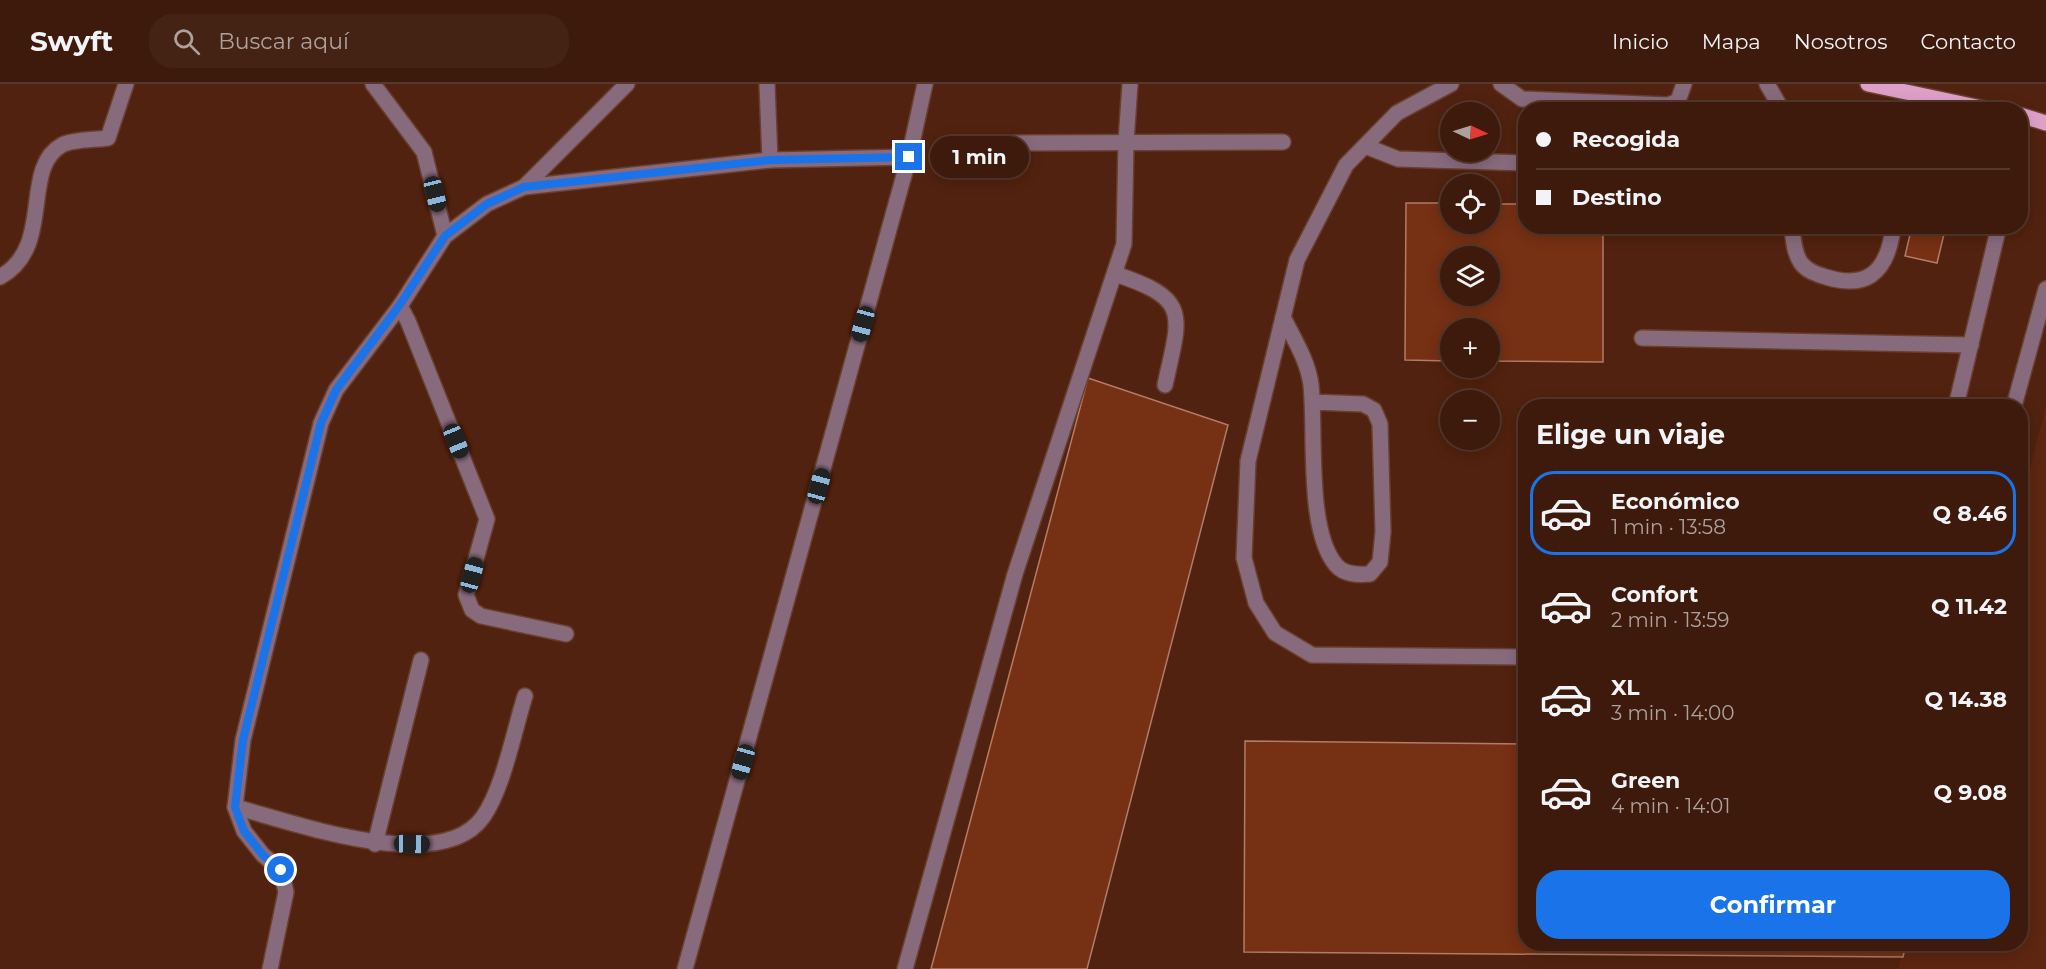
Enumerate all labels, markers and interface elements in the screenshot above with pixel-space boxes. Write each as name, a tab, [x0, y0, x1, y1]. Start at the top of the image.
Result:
search box	[149, 14, 569, 68]
text: Swyft	[30, 24, 113, 58]
icon: search	[170, 25, 203, 58]
text: Buscar aquí	[218, 28, 349, 55]
text: Inicio	[1612, 29, 1669, 54]
text: Mapa	[1702, 29, 1761, 54]
text: Nosotros	[1794, 29, 1887, 54]
text: Contacto	[1920, 29, 2016, 54]
north arrow	[1440, 102, 1500, 162]
map controls	[1440, 102, 1500, 450]
text: Recogida	[1572, 126, 1680, 153]
callout: 1 min	[930, 136, 1029, 178]
route end	[895, 143, 922, 170]
text: 1 min	[952, 145, 1007, 169]
car	[422, 174, 448, 214]
button: locate	[1440, 174, 1500, 234]
text: Destino	[1572, 184, 1662, 211]
button: layers	[1440, 246, 1500, 306]
car	[850, 304, 876, 344]
button: +	[1440, 318, 1500, 378]
button: −	[1440, 390, 1500, 450]
text: Elige un viaje	[1536, 418, 1725, 451]
car	[441, 421, 471, 461]
car	[806, 466, 832, 506]
icon: car	[1539, 486, 1593, 540]
text: Económico	[1611, 488, 1740, 515]
text: Q 8.46	[1933, 500, 2007, 527]
text: 1 min · 13:58	[1611, 515, 1726, 539]
car	[459, 555, 485, 595]
icon: car	[1539, 579, 1593, 633]
text: Confort	[1611, 581, 1698, 608]
text: Q 11.42	[1931, 593, 2007, 620]
text: 2 min · 13:59	[1611, 608, 1729, 632]
icon: car	[1539, 672, 1593, 726]
text: XL	[1611, 674, 1640, 701]
text: Q 14.38	[1924, 686, 2007, 713]
text: 3 min · 14:00	[1611, 701, 1734, 725]
car	[729, 742, 757, 782]
icon: car	[1539, 765, 1593, 819]
text: Green	[1611, 767, 1680, 794]
text: Q 9.08	[1934, 779, 2007, 806]
text: 4 min · 14:01	[1611, 794, 1730, 818]
car	[394, 835, 430, 853]
route start	[267, 856, 294, 883]
button: Confirmar	[1536, 870, 2010, 939]

